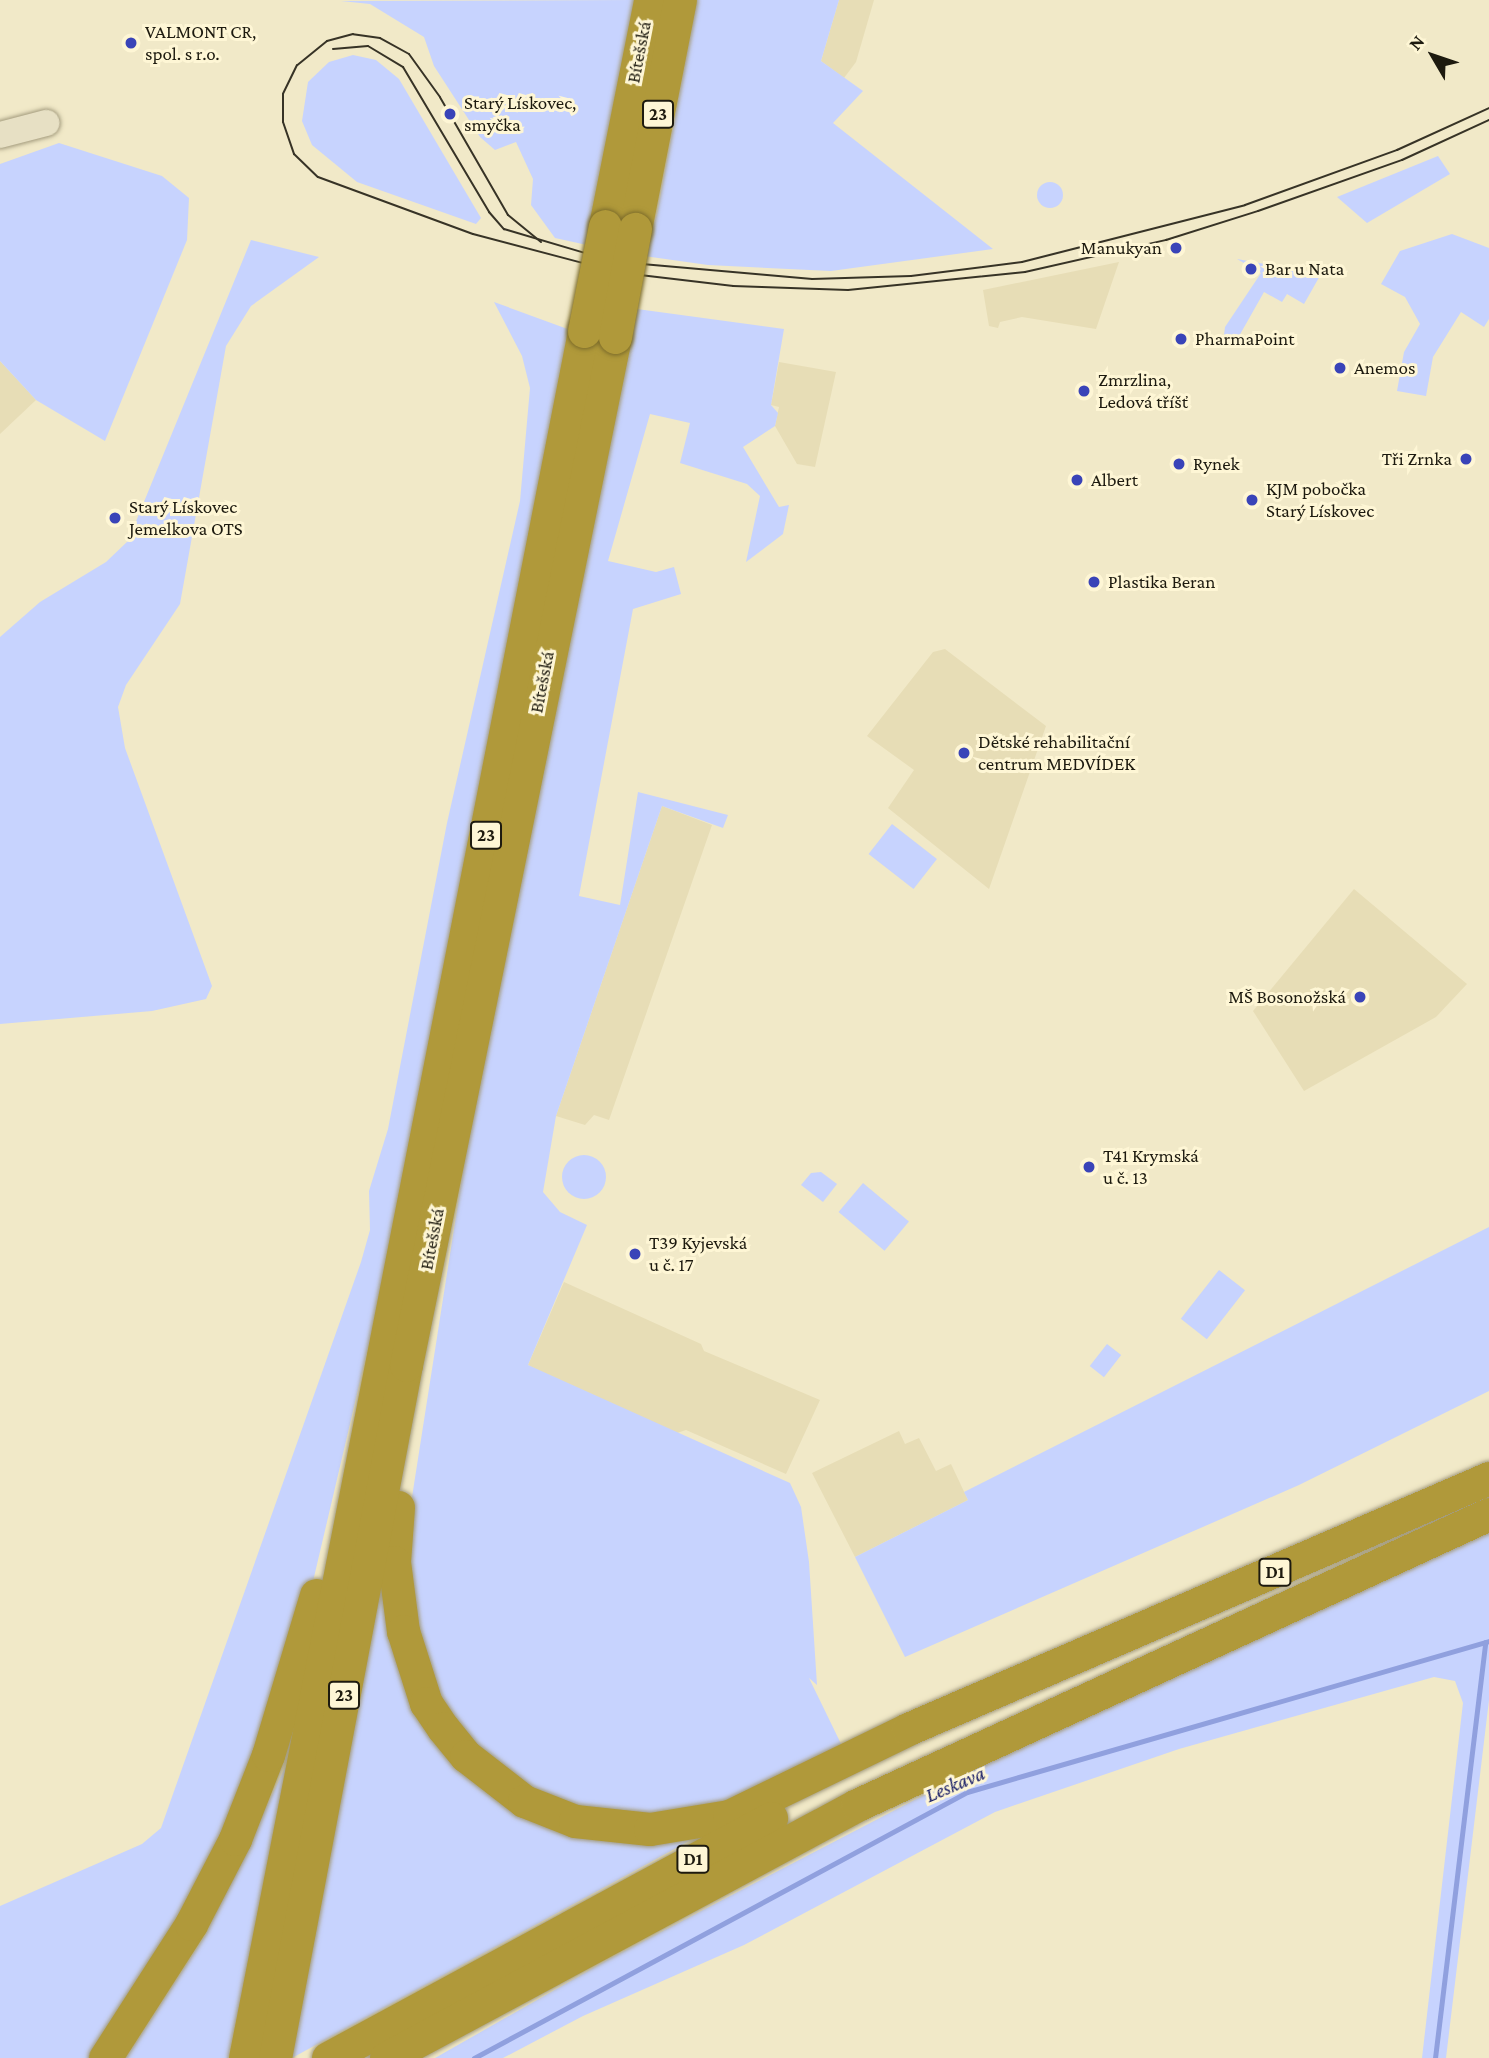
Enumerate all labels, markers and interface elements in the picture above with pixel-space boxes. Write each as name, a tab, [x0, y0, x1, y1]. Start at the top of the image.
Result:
street label: Bítešská	[622, 19, 656, 85]
place label: VALMONT CR, spol. s r.o.	[145, 21, 256, 65]
north arrow	[1398, 21, 1468, 91]
text: N	[1404, 31, 1429, 54]
marker: VALMONT CR, spol. s r.o.	[123, 35, 139, 51]
place label: Starý Lískovec, smyčka	[464, 92, 576, 136]
road number: 23	[640, 100, 676, 128]
marker: Starý Lískovec, smyčka	[442, 106, 458, 122]
place label: Manukyan	[1081, 237, 1162, 259]
marker: Manukyan	[1168, 240, 1184, 256]
place label: Bar u Nata	[1265, 258, 1344, 280]
marker: Bar u Nata	[1243, 261, 1259, 277]
place label: PharmaPoint	[1195, 328, 1294, 350]
marker: PharmaPoint	[1173, 331, 1189, 347]
place label: Anemos	[1354, 357, 1416, 379]
marker: Anemos	[1332, 360, 1348, 376]
place label: Zmrzlina, Ledová tříšť	[1098, 369, 1188, 413]
marker: Zmrzlina, Ledová tříšť	[1076, 383, 1092, 399]
place label: Tři Zrnka	[1382, 448, 1452, 470]
marker: Tři Zrnka	[1458, 451, 1474, 467]
place label: Rynek	[1193, 453, 1240, 475]
marker: Rynek	[1171, 456, 1187, 472]
place label: Albert	[1091, 469, 1138, 491]
marker: Albert	[1069, 472, 1085, 488]
place label: KJM pobočka Starý Lískovec	[1266, 478, 1374, 522]
marker: KJM pobočka Starý Lískovec	[1244, 492, 1260, 508]
place label: Starý Lískovec Jemelkova OTS	[129, 496, 243, 540]
marker: Starý Lískovec Jemelkova OTS	[107, 510, 123, 526]
place label: Plastika Beran	[1108, 571, 1216, 593]
marker: Plastika Beran	[1086, 574, 1102, 590]
street label: Bítešská	[525, 649, 559, 715]
place label: Dětské rehabilitační centrum MEDVÍDEK	[978, 731, 1135, 775]
marker: Dětské rehabilitační centrum MEDVÍDEK	[956, 745, 972, 761]
road number: 23	[468, 820, 504, 850]
place label: MŠ Bosonožská	[1228, 986, 1346, 1008]
marker: MŠ Bosonožská	[1352, 989, 1368, 1005]
place label: T41 Krymská u č. 13	[1103, 1145, 1199, 1189]
marker: T41 Krymská u č. 13	[1081, 1159, 1097, 1175]
street label: Bítešská	[415, 1206, 449, 1272]
place label: T39 Kyjevská u č. 17	[649, 1232, 747, 1276]
marker: T39 Kyjevská u č. 17	[627, 1246, 643, 1262]
road number: D1	[1258, 1558, 1292, 1587]
road number: 23	[326, 1680, 362, 1710]
water label: Leskava	[921, 1760, 989, 1808]
road number: D1	[676, 1844, 710, 1873]

